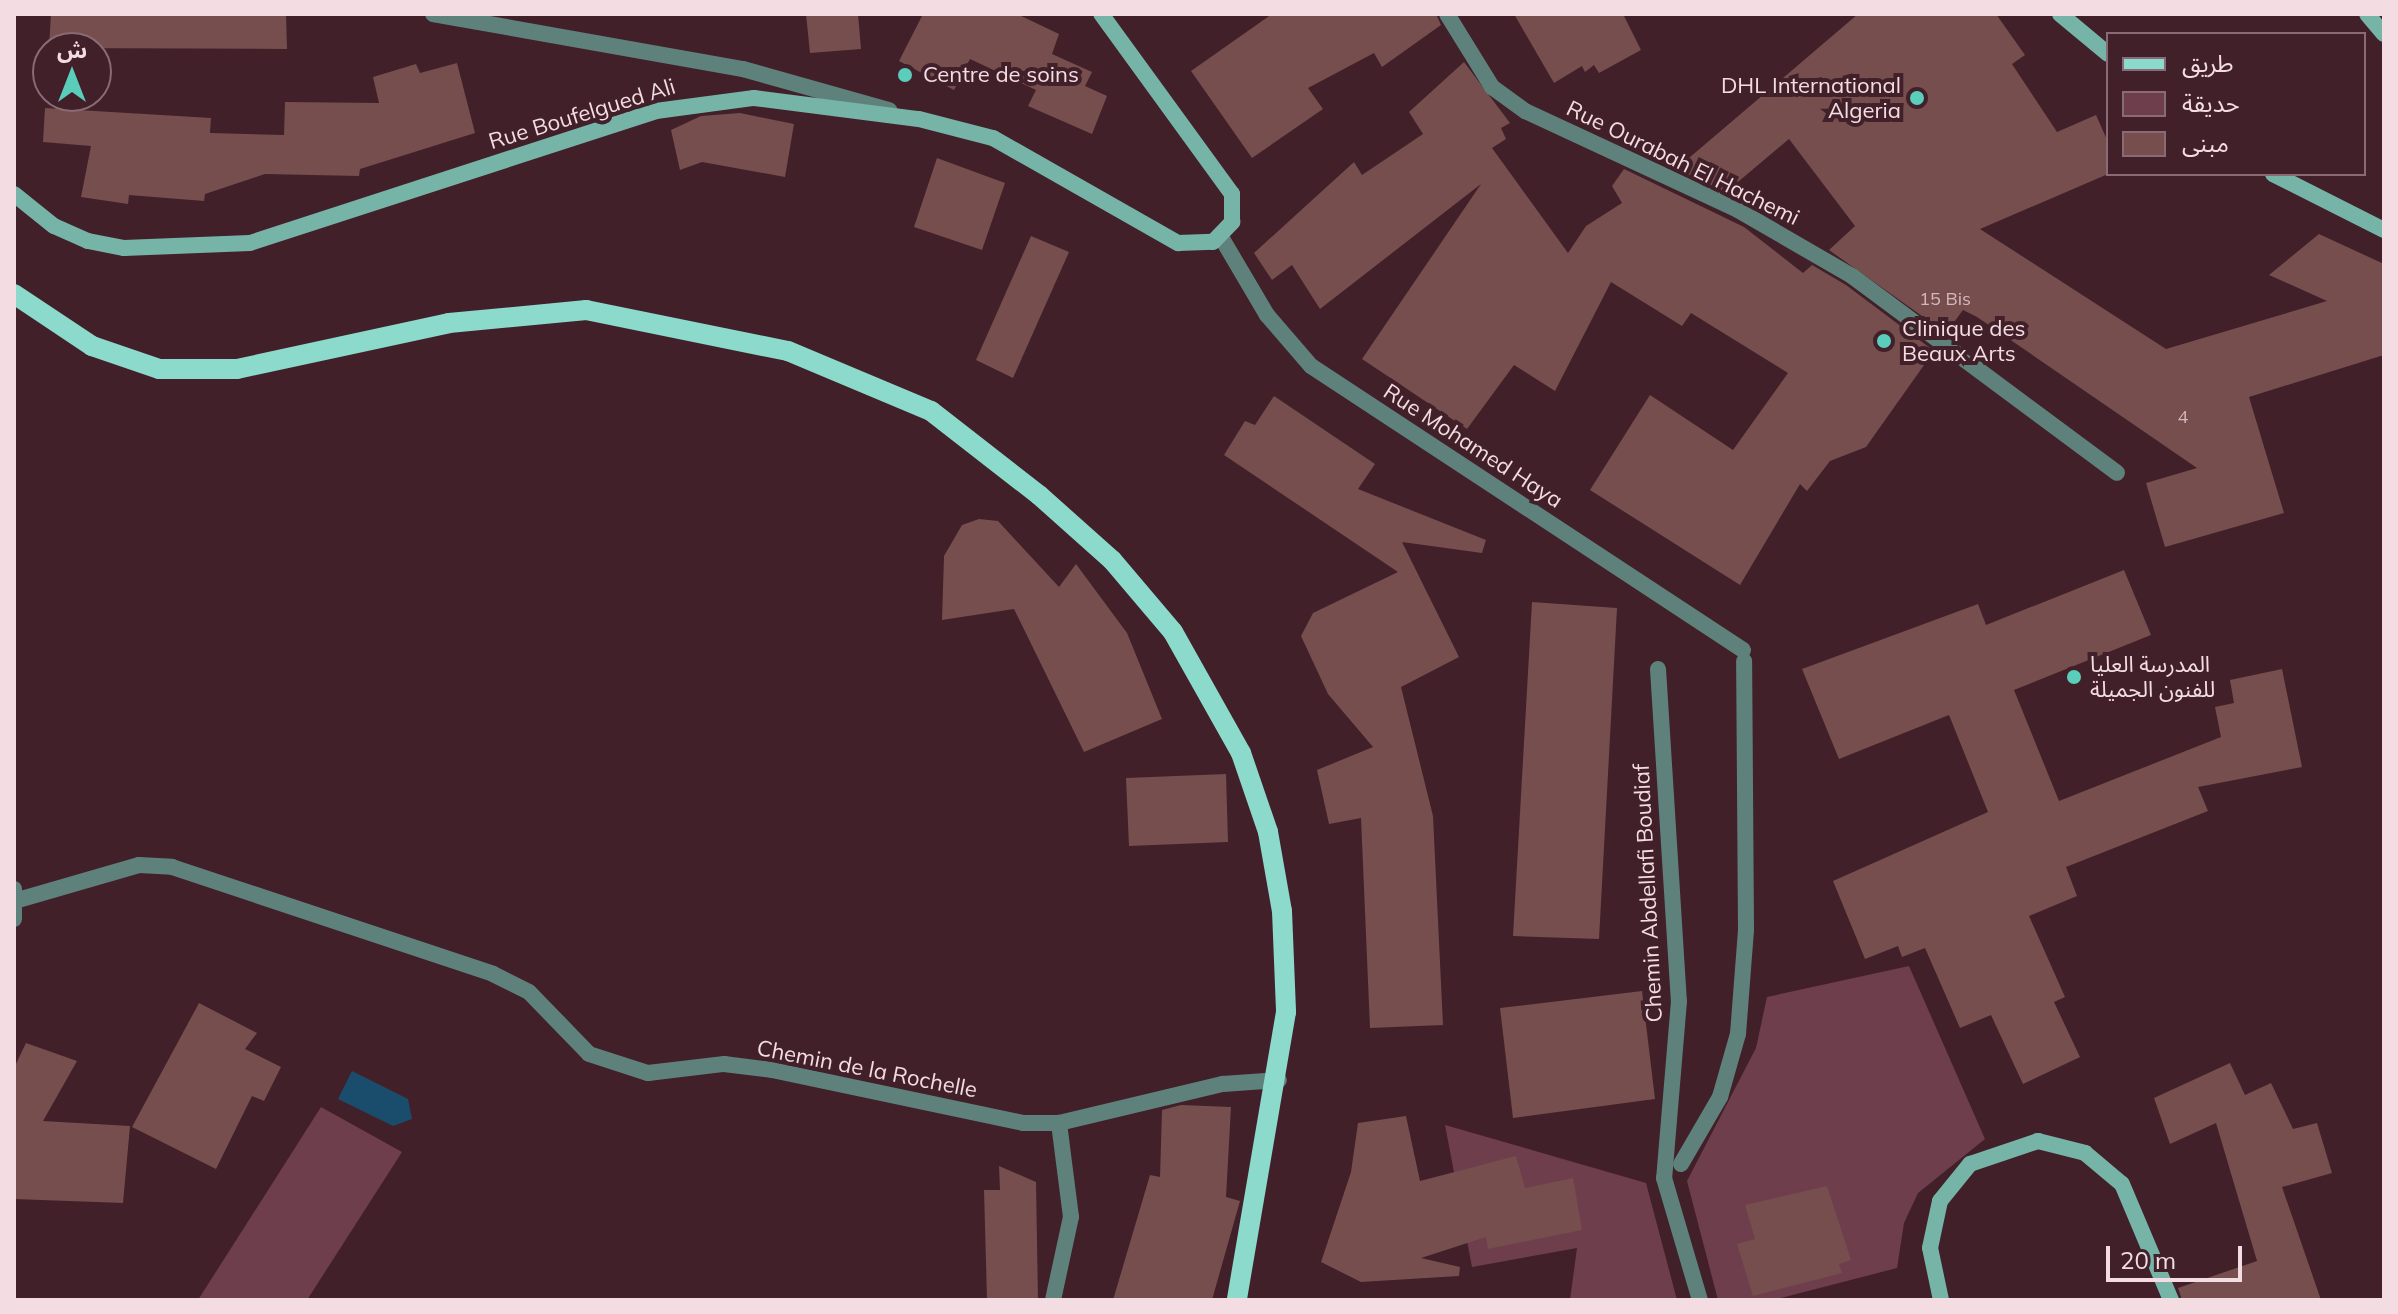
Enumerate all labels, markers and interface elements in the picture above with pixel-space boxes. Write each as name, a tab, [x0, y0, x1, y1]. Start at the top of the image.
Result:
north arrow	[32, 32, 112, 112]
legend	[2106, 32, 2366, 176]
text: ش	[57, 36, 87, 64]
text: طريق	[2182, 48, 2234, 78]
place label: Centre de soins	[923, 62, 1079, 88]
marker: Centre de soins	[894, 64, 916, 86]
place label: DHL International Algeria	[1721, 72, 1901, 124]
street label: Rue Boufelgued Ali	[486, 73, 678, 155]
text: حديقة	[2182, 88, 2240, 118]
marker: DHL International Algeria	[1908, 89, 1926, 107]
street label: Rue Ourabah El Hachemi	[1562, 95, 1804, 231]
text: مبنى	[2182, 128, 2229, 158]
house number: 15 Bis	[1919, 288, 1971, 310]
place label: Clinique des Beaux Arts	[1902, 315, 2025, 366]
marker: Clinique des Beaux Arts	[1873, 330, 1895, 352]
street label: Rue Mohamed Haya	[1379, 378, 1567, 514]
house number: 4	[2178, 406, 2188, 428]
place label: المدرسة العليا للفنون الجميلة	[2090, 651, 2215, 702]
marker: المدرسة العليا للفنون الجميلة	[2065, 668, 2083, 686]
street label: Chemin Abdellafi Boudiaf	[1628, 763, 1668, 1023]
street label: Chemin de la Rochelle	[755, 1035, 979, 1103]
scale bar	[2110, 1230, 2246, 1280]
text: 20 m	[2120, 1245, 2176, 1275]

